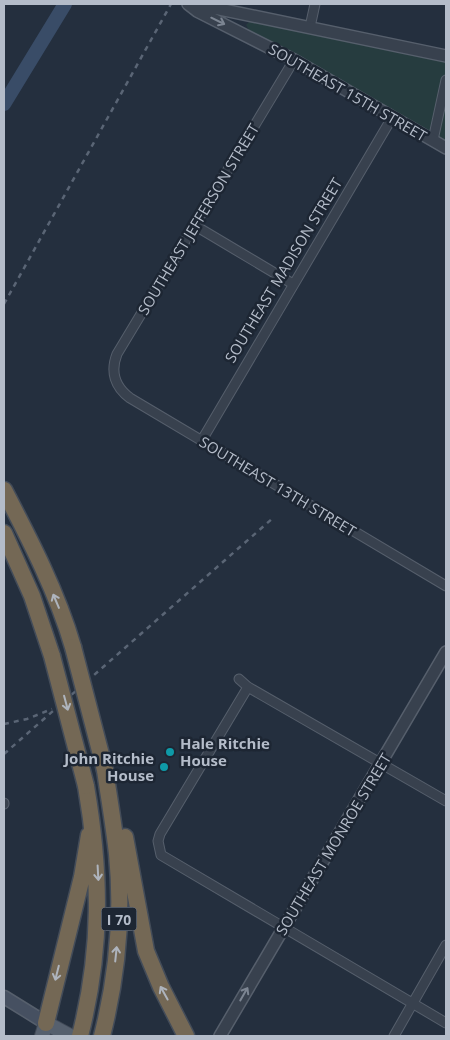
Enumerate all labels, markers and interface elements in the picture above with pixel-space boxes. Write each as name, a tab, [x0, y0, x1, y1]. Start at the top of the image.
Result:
one-way arrow	[210, 17, 225, 26]
street label: SOUTHEAST 15TH STREET	[265, 38, 431, 146]
street label: SOUTHEAST JEFFERSON STREET	[133, 119, 263, 318]
street label: SOUTHEAST MADISON STREET	[220, 173, 347, 366]
street label: SOUTHEAST 13TH STREET	[196, 431, 361, 541]
one-way arrow	[51, 594, 61, 609]
one-way arrow	[61, 694, 71, 710]
place label: Hale Ritchie House	[180, 733, 270, 770]
marker: Hale Ritchie House	[164, 746, 176, 758]
place label: John Ritchie House	[62, 748, 154, 785]
street label: SOUTHEAST MONROE STREET	[271, 749, 396, 939]
marker: John Ritchie House	[158, 761, 170, 773]
one-way arrow	[93, 865, 102, 881]
road number: I 70	[102, 908, 136, 931]
one-way arrow	[112, 946, 121, 962]
one-way arrow	[52, 965, 61, 981]
one-way arrow	[159, 985, 169, 1000]
one-way arrow	[240, 988, 250, 1002]

